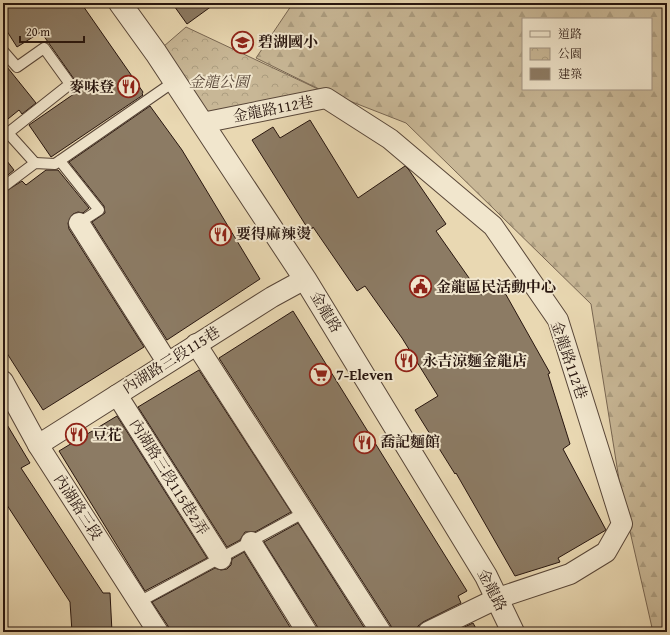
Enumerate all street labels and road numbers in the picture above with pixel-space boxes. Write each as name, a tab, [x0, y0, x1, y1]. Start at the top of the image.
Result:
street label: 金龍路112巷	[231, 90, 315, 127]
street label: 金龍路	[306, 287, 347, 336]
street label: 金龍路112巷	[546, 318, 593, 402]
street label: 內湖路三段115巷	[118, 321, 224, 398]
street label: 內湖路三段115巷2弄	[125, 414, 214, 539]
street label: 內湖路三段	[49, 470, 108, 544]
street label: 金龍路	[473, 565, 512, 615]

